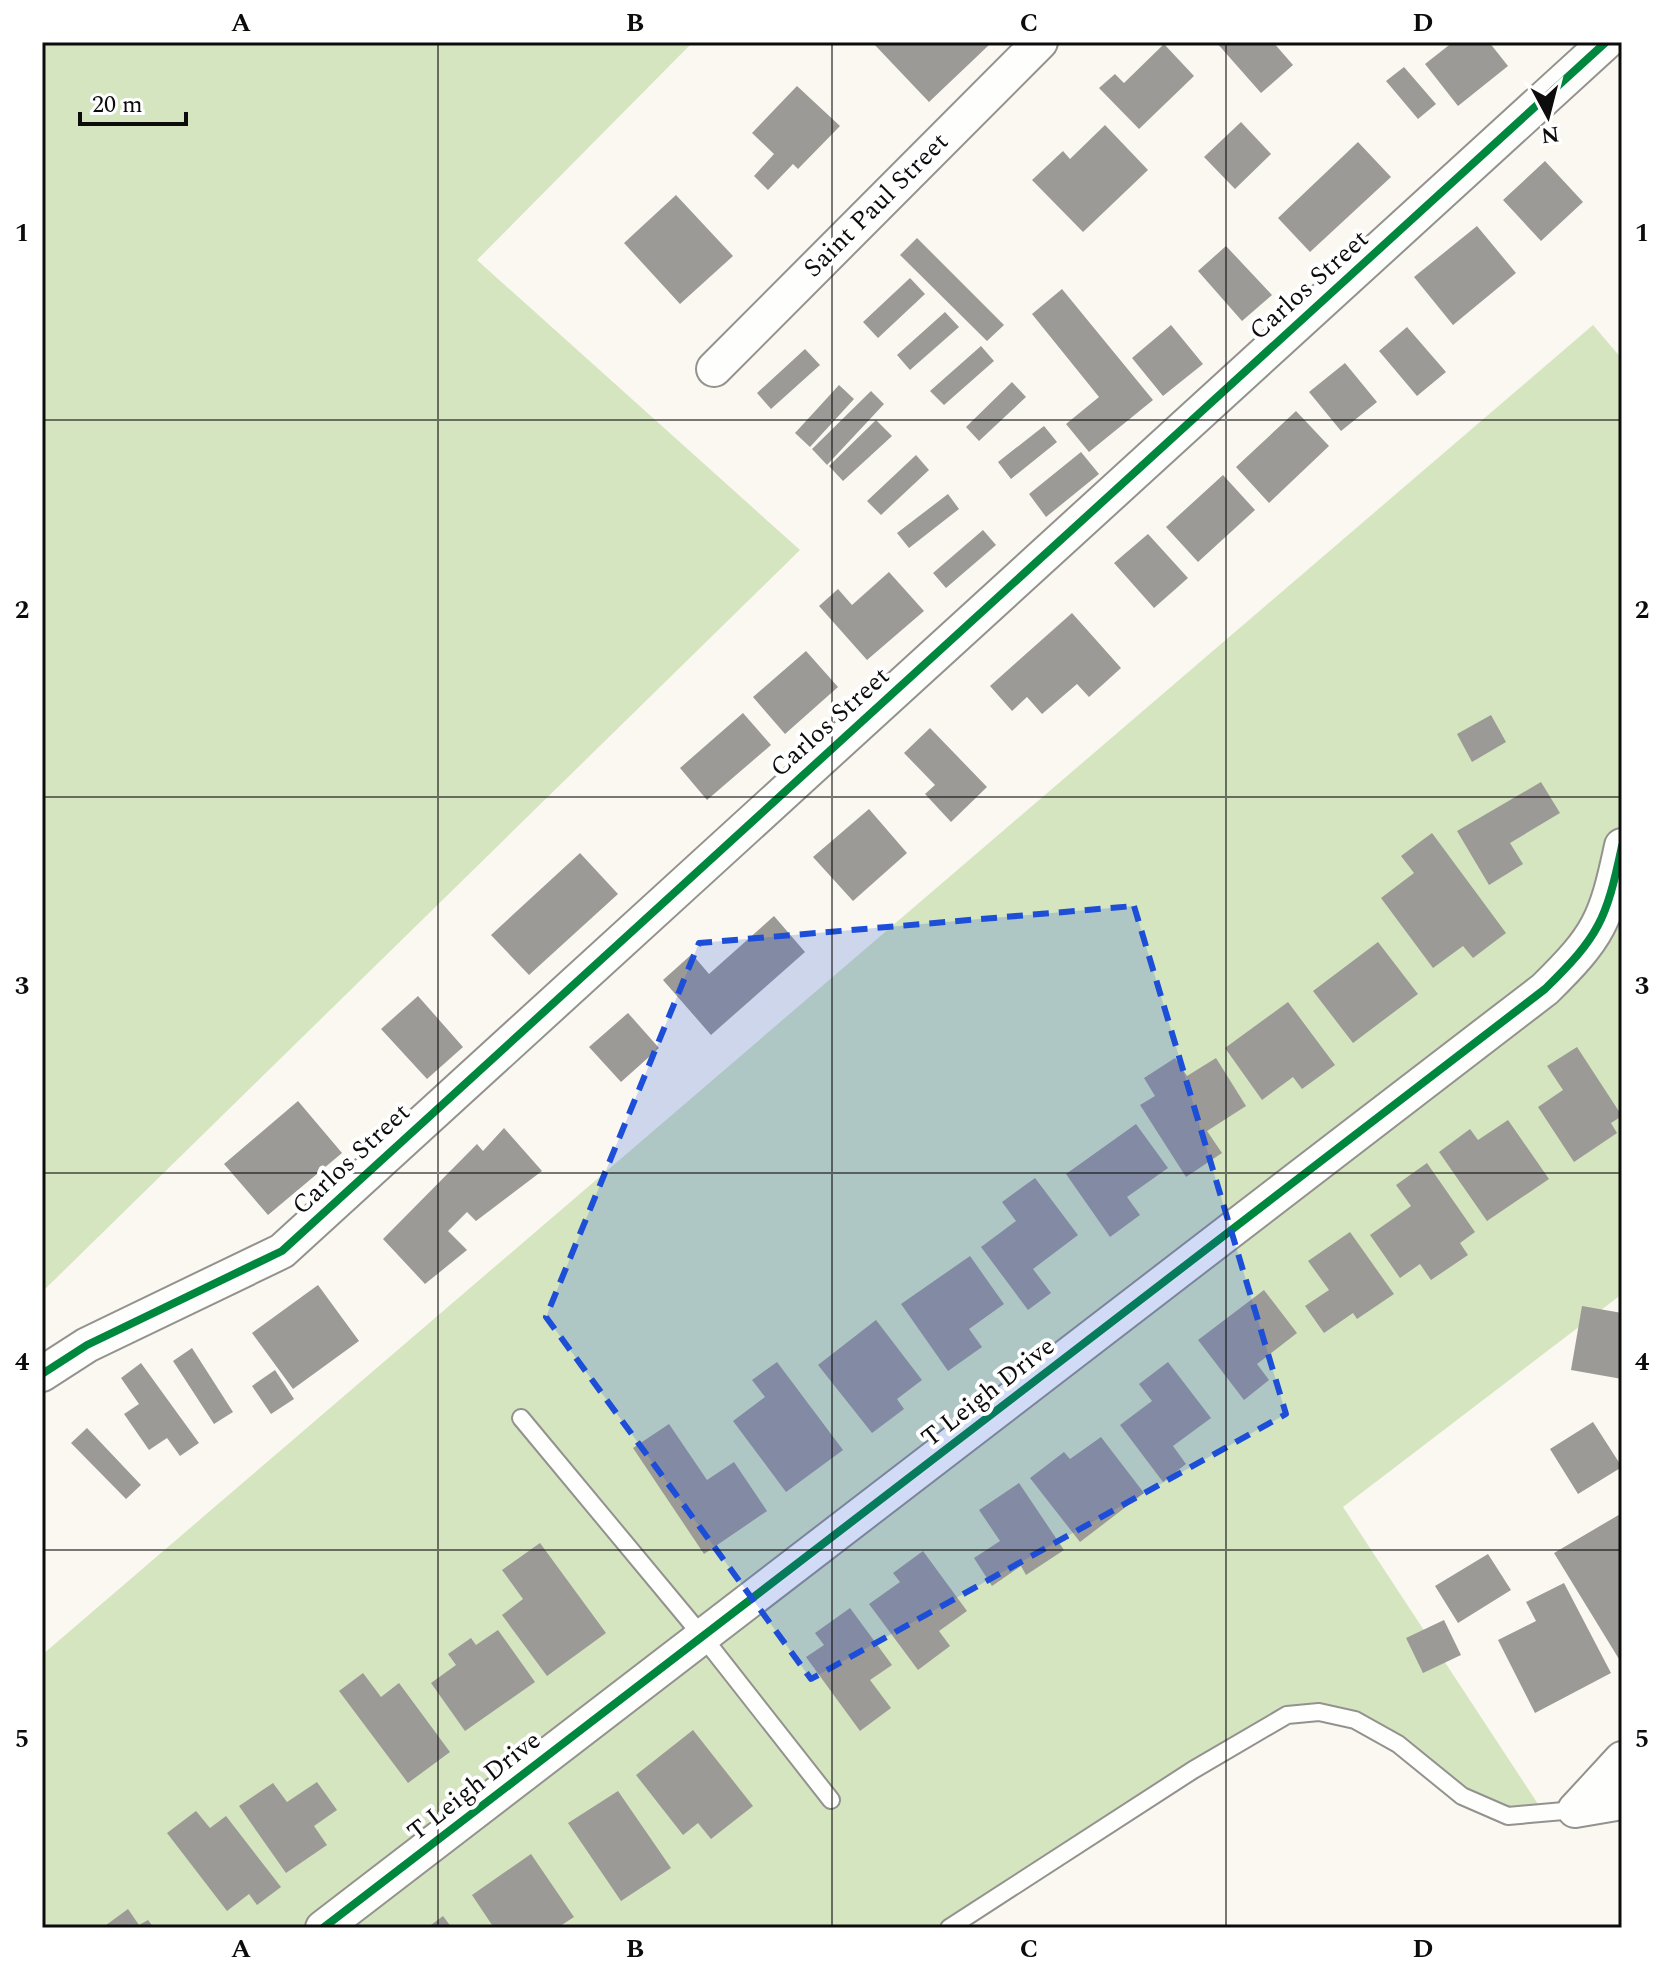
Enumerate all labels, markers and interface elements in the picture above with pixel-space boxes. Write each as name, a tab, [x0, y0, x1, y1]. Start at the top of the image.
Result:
text: A	[231, 3, 251, 43]
text: B	[626, 3, 644, 43]
text: C	[1020, 3, 1038, 43]
text: D	[1413, 3, 1433, 43]
scale bar	[80, 76, 186, 126]
north arrow	[1508, 76, 1588, 156]
text: 20 m	[92, 87, 143, 123]
text: N	[1539, 117, 1561, 152]
street label: Saint Paul Street	[794, 123, 958, 287]
text: 1	[15, 213, 29, 253]
text: 1	[1635, 213, 1649, 253]
street label: Carlos Street	[1240, 220, 1378, 350]
text: 2	[15, 590, 29, 630]
text: 2	[1635, 590, 1649, 630]
street label: Carlos Street	[761, 657, 899, 787]
text: 3	[15, 966, 29, 1006]
text: 3	[1635, 966, 1649, 1006]
street label: Carlos Street	[283, 1093, 419, 1225]
street label: T Leigh Drive	[912, 1327, 1064, 1457]
text: 4	[15, 1342, 30, 1382]
text: 4	[1635, 1342, 1650, 1382]
text: 5	[15, 1719, 29, 1759]
text: 5	[1635, 1719, 1649, 1759]
street label: T Leigh Drive	[398, 1721, 550, 1851]
text: A	[231, 1929, 251, 1969]
text: B	[626, 1929, 644, 1969]
text: C	[1020, 1929, 1038, 1969]
text: D	[1413, 1929, 1433, 1969]

